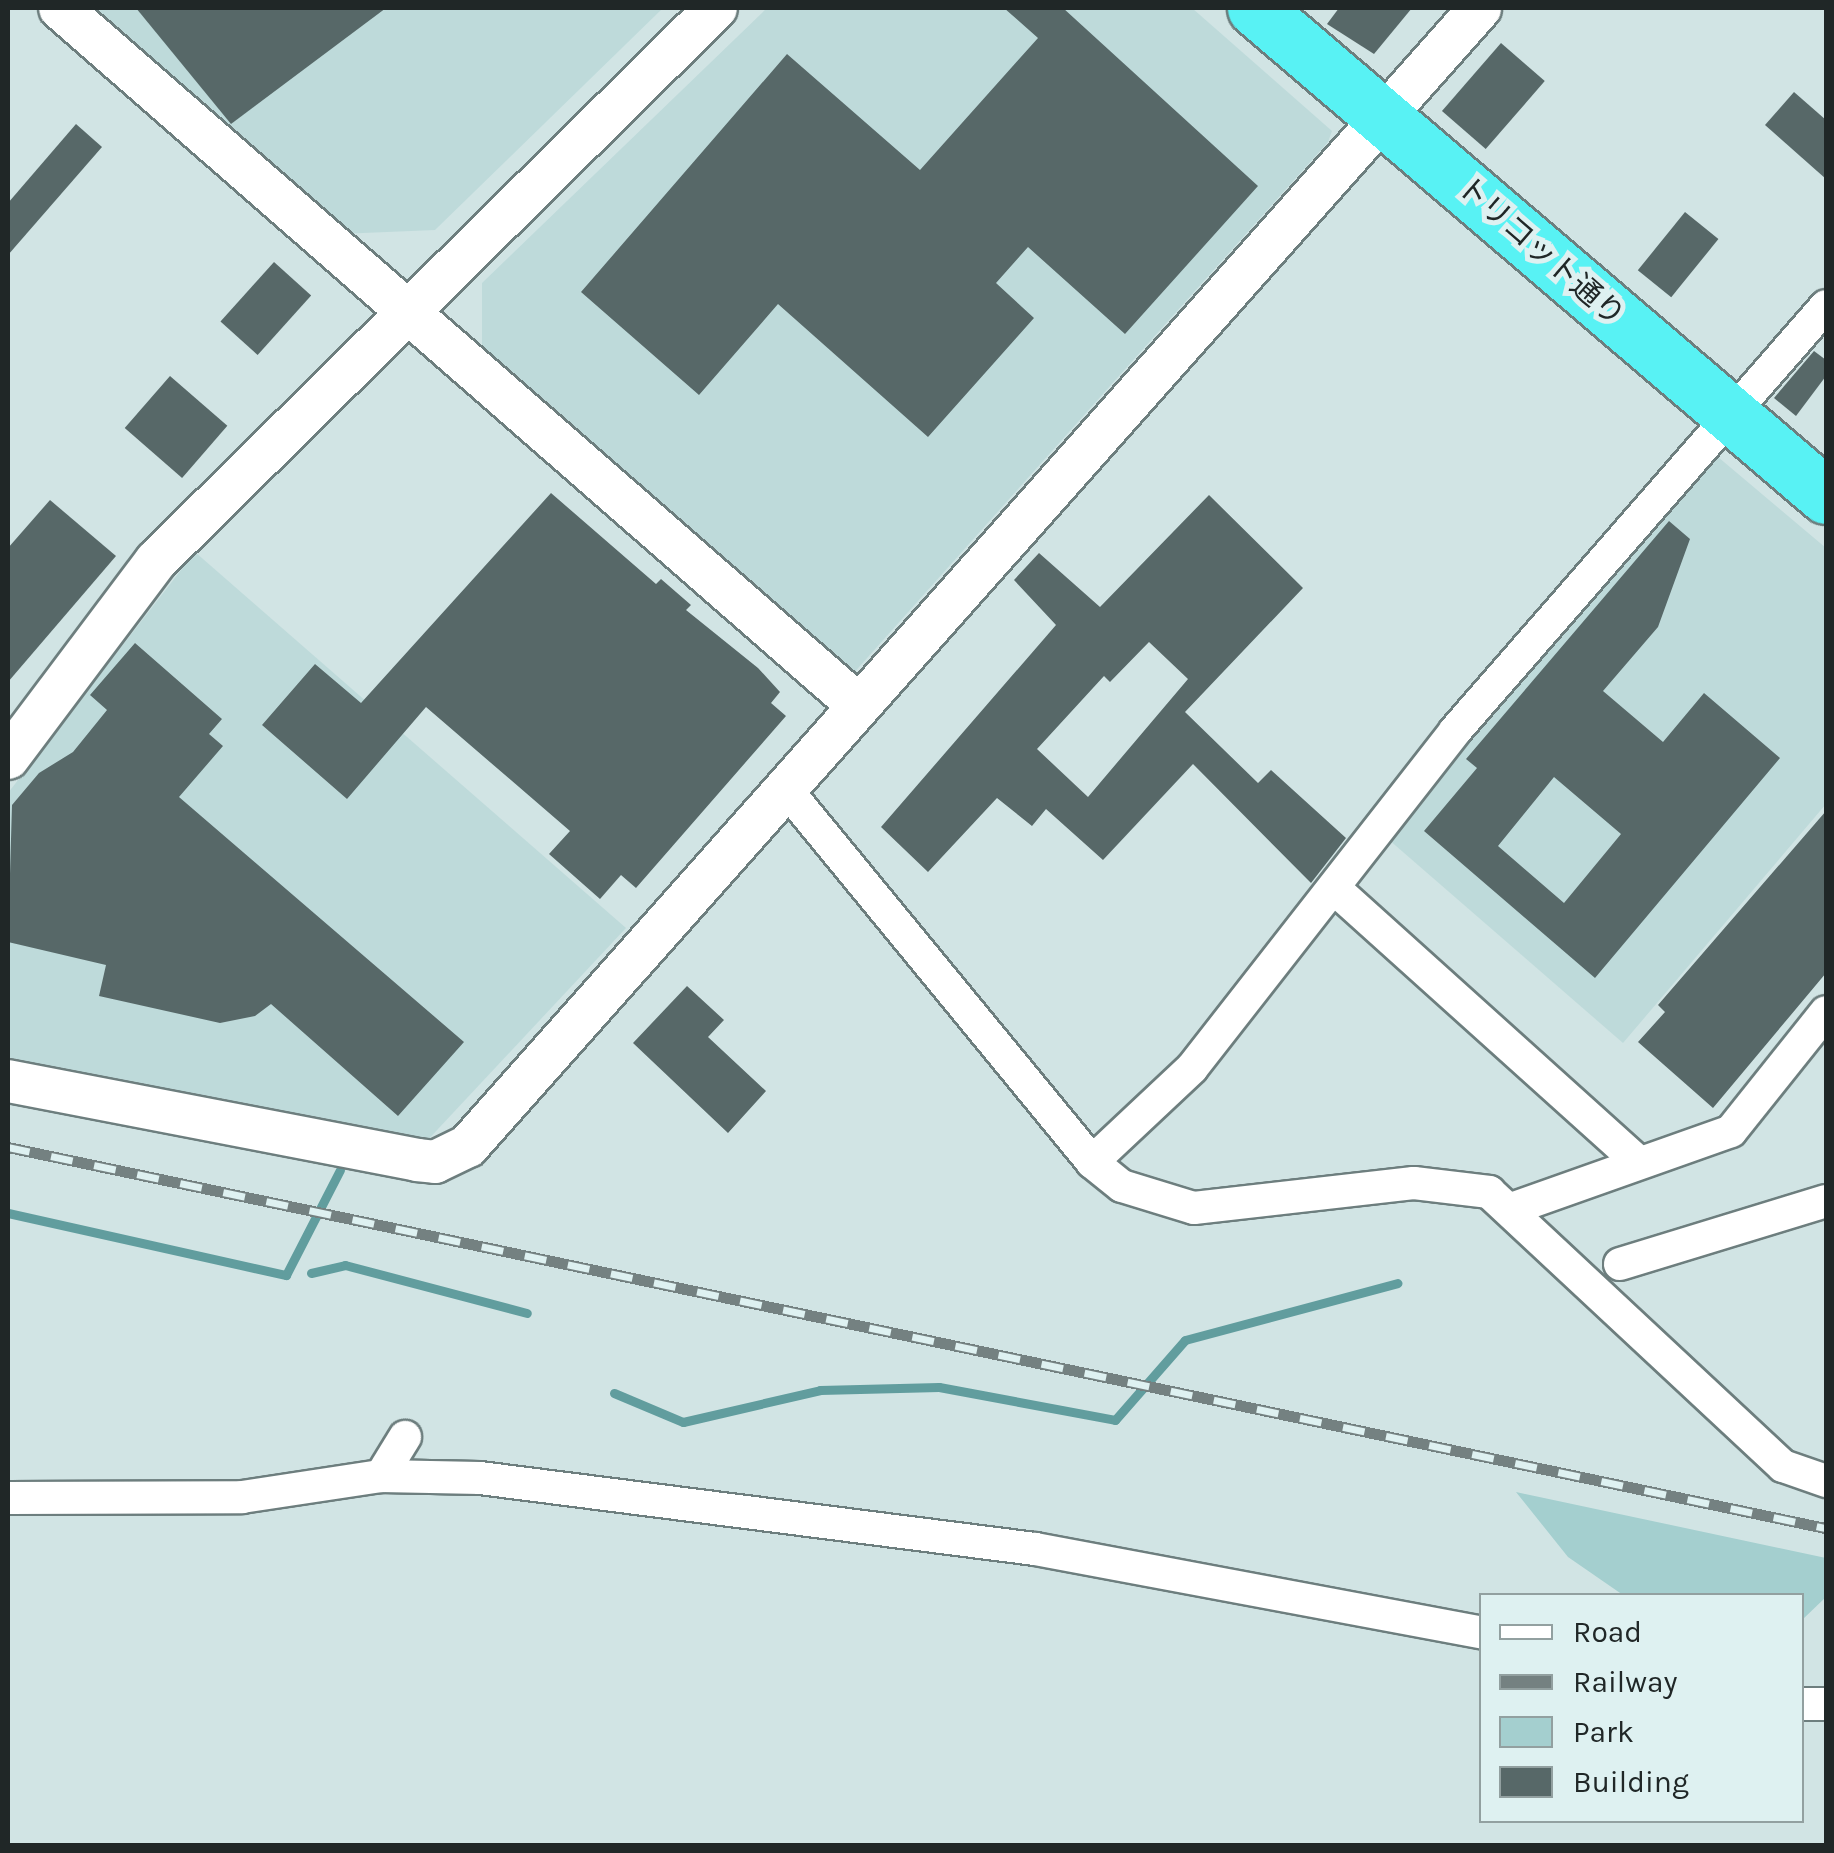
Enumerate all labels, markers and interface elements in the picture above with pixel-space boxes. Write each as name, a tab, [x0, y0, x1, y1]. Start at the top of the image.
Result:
street label: トリコット通り	[1450, 169, 1632, 333]
legend	[1479, 1593, 1804, 1823]
text: Road	[1573, 1614, 1642, 1650]
text: Railway	[1573, 1664, 1677, 1700]
text: Park	[1573, 1714, 1634, 1750]
text: Building	[1573, 1764, 1689, 1800]

